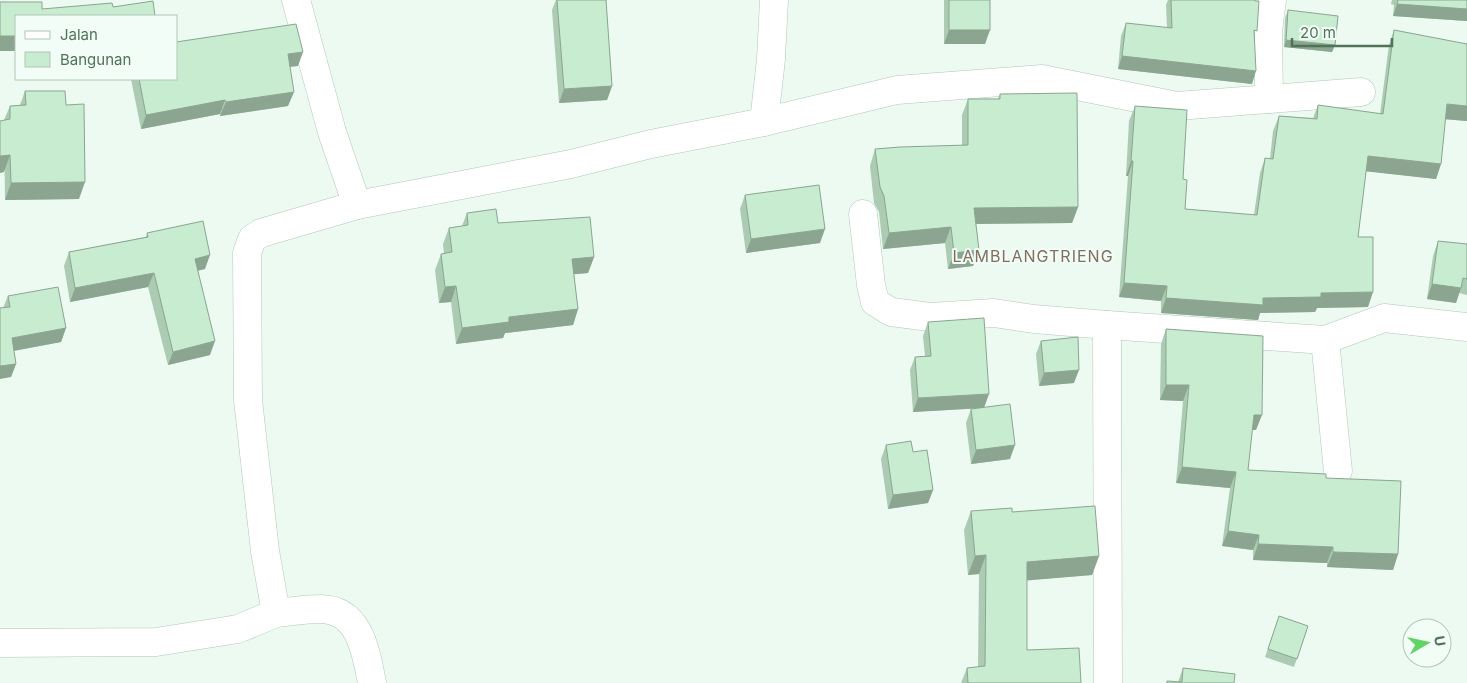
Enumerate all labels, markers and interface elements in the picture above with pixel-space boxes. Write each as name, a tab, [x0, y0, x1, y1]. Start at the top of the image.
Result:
legend	[15, 15, 178, 80]
scale bar	[1292, 15, 1392, 47]
text: 20 m	[1300, 23, 1336, 42]
text: Jalan	[60, 25, 98, 44]
text: Bangunan	[60, 50, 131, 69]
district label: LAMBLANGTRIENG	[952, 246, 1114, 266]
north arrow	[1402, 618, 1452, 668]
text: U	[1431, 634, 1450, 647]

